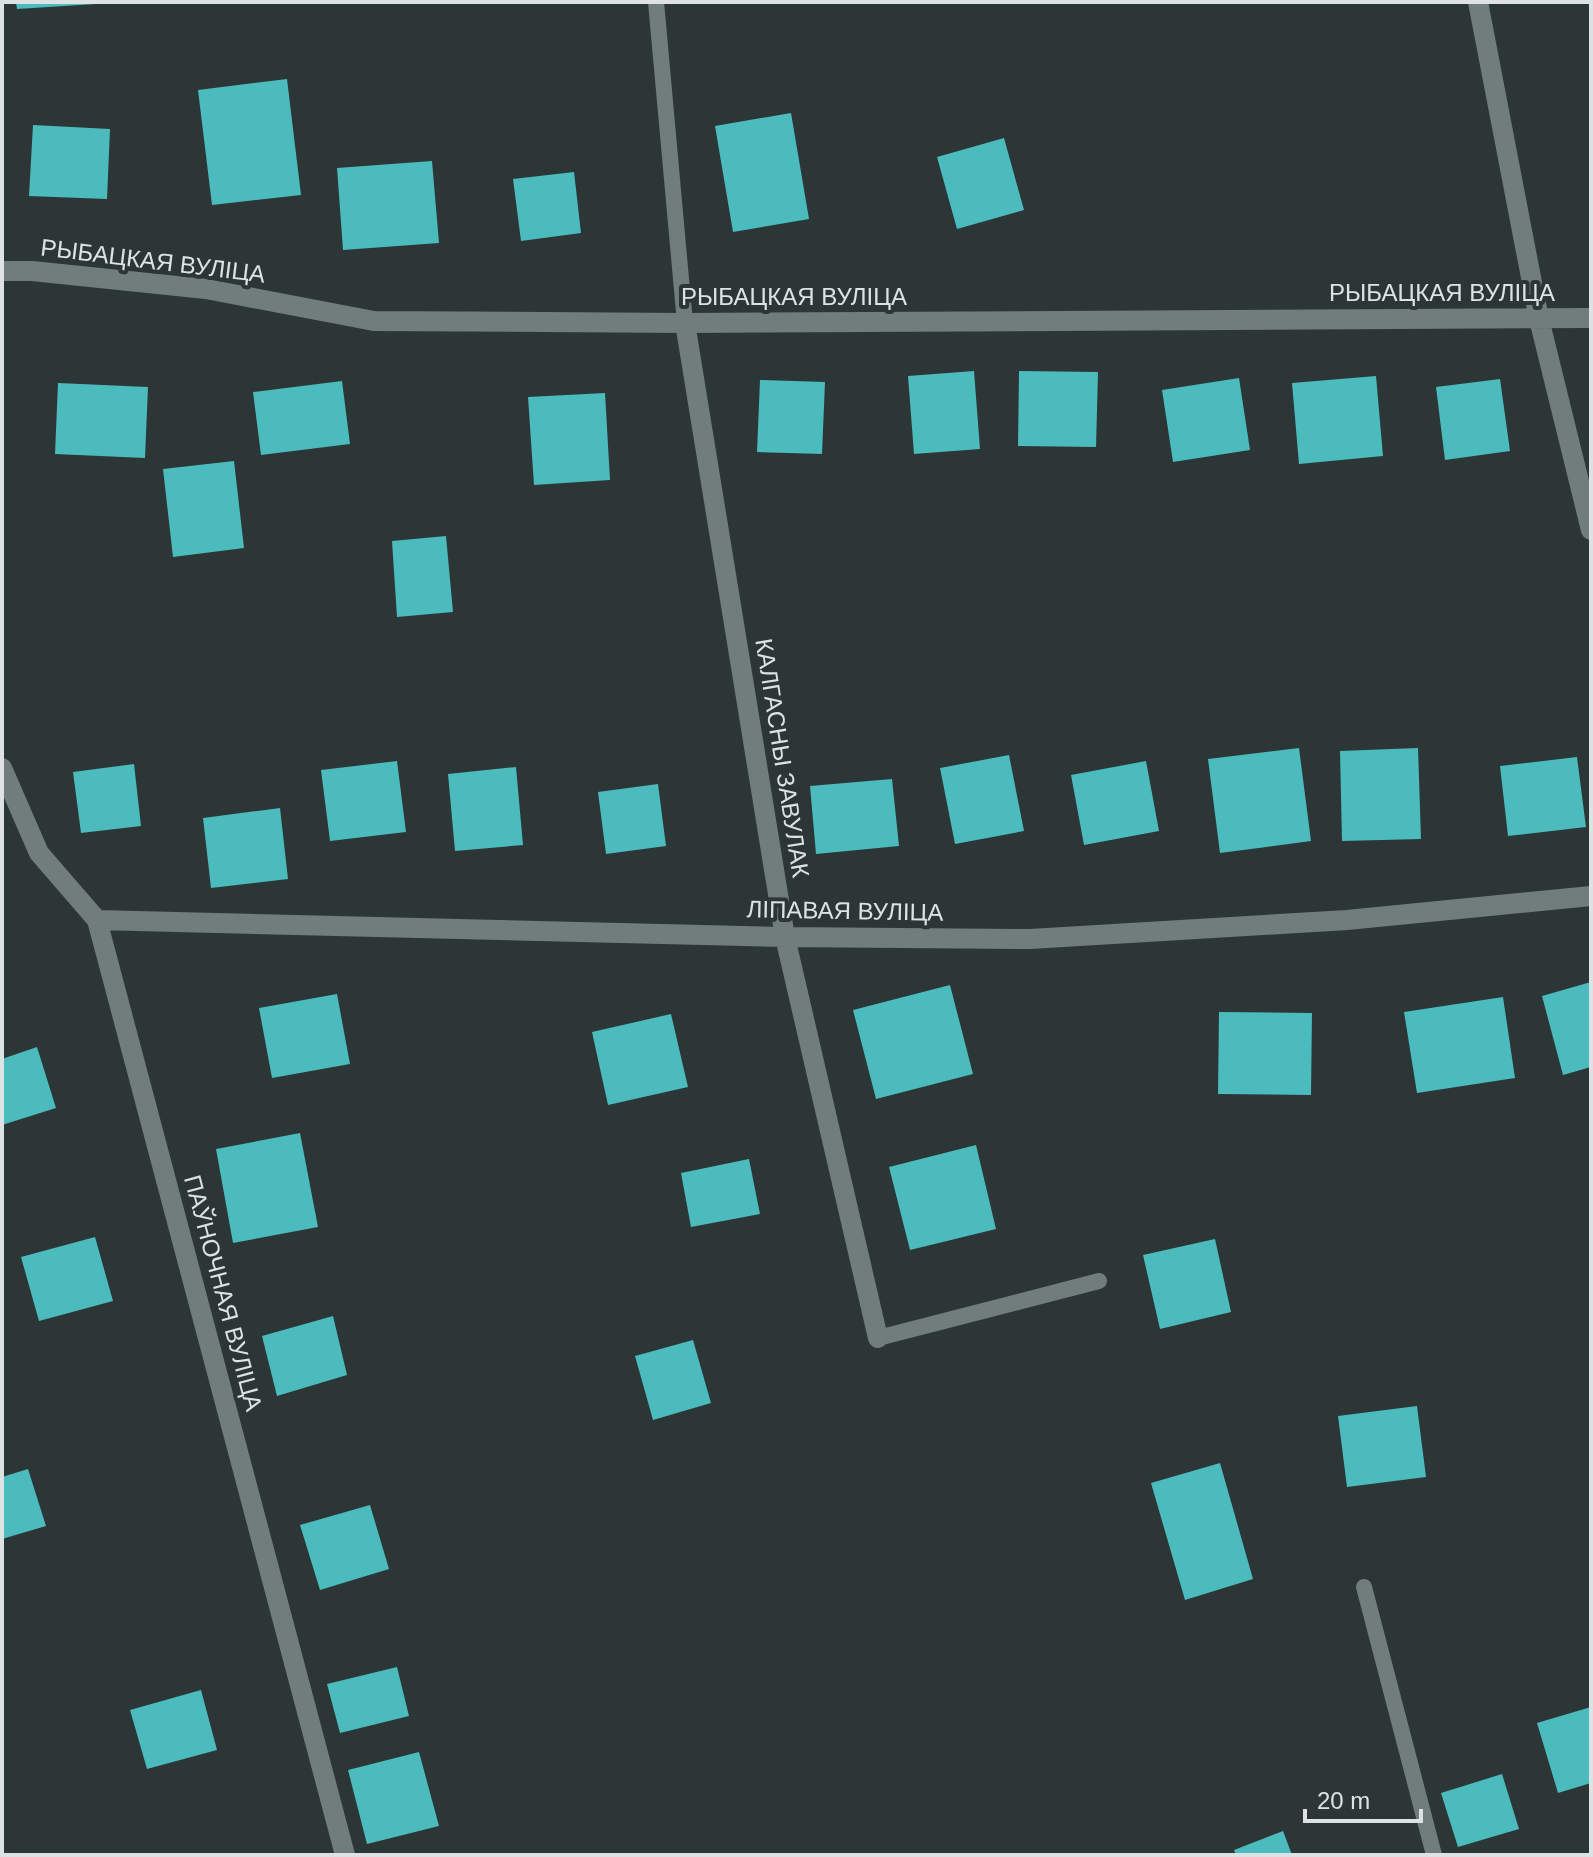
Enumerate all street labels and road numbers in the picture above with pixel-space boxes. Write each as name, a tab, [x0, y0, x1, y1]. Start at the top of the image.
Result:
street label: РЫБАЦКАЯ ВУЛІЦА	[39, 233, 267, 288]
street label: РЫБАЦКАЯ ВУЛІЦА	[1329, 279, 1555, 306]
street label: РЫБАЦКАЯ ВУЛІЦА	[681, 283, 907, 310]
street label: КАЛГАСНЫ ЗАВУЛАК	[750, 636, 815, 879]
street label: ЛІПАВАЯ ВУЛІЦА	[746, 895, 944, 926]
street label: ПАЎНОЧНАЯ ВУЛІЦА	[179, 1172, 268, 1414]

